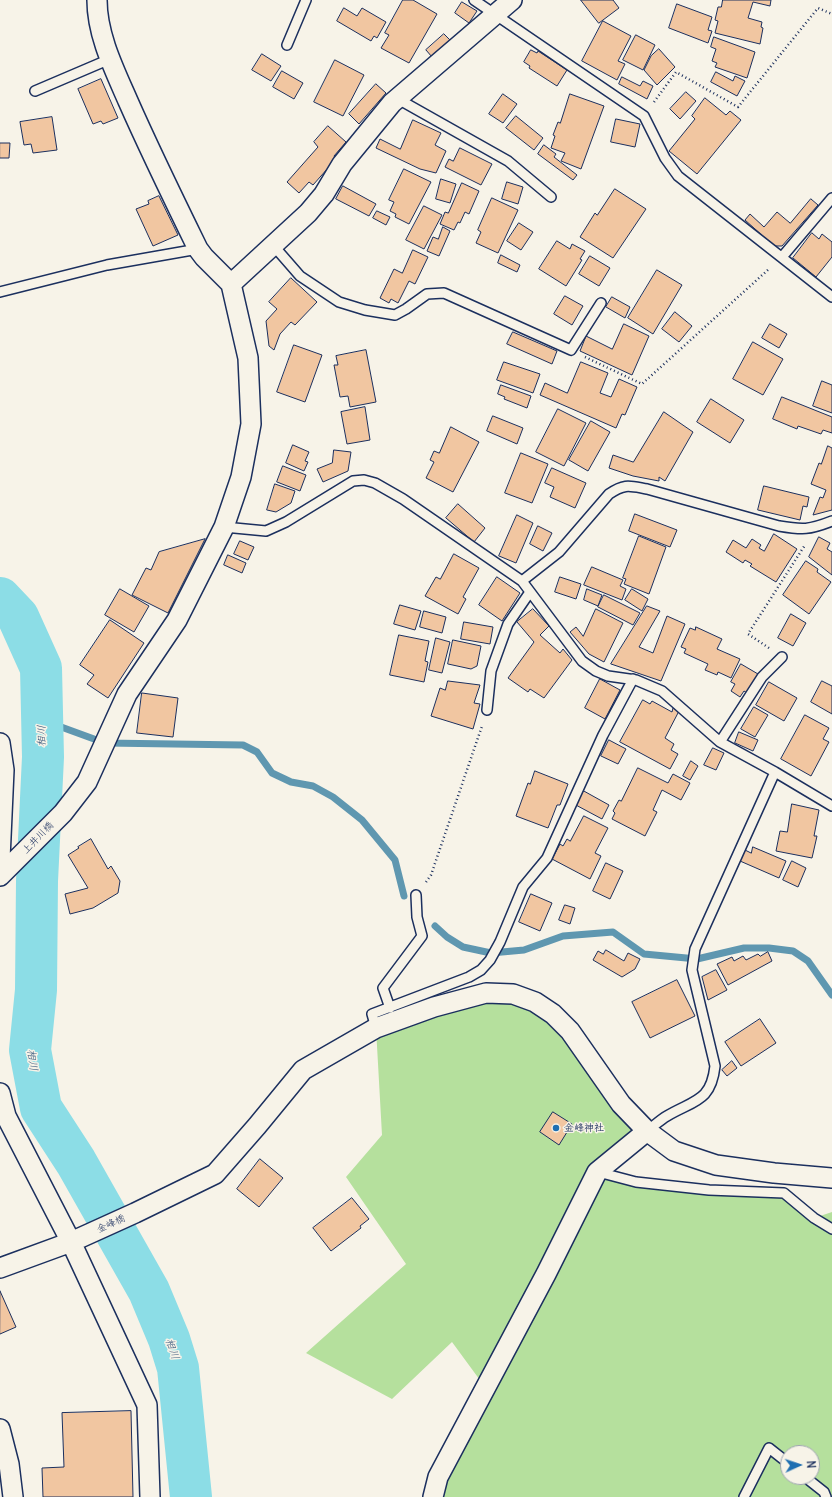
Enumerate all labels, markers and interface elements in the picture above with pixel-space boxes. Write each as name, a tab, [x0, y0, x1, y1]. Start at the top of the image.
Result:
water label: 相川	[35, 725, 49, 747]
street label: 上井川橋	[20, 819, 56, 857]
water label: 相川	[24, 1048, 40, 1072]
place label: 金峰神社	[564, 1122, 604, 1134]
marker: 金峰神社	[551, 1123, 561, 1133]
street label: 金峰橋	[95, 1212, 127, 1236]
water label: 相川	[162, 1336, 182, 1362]
north arrow	[780, 1445, 820, 1485]
text: N	[804, 1460, 818, 1469]

